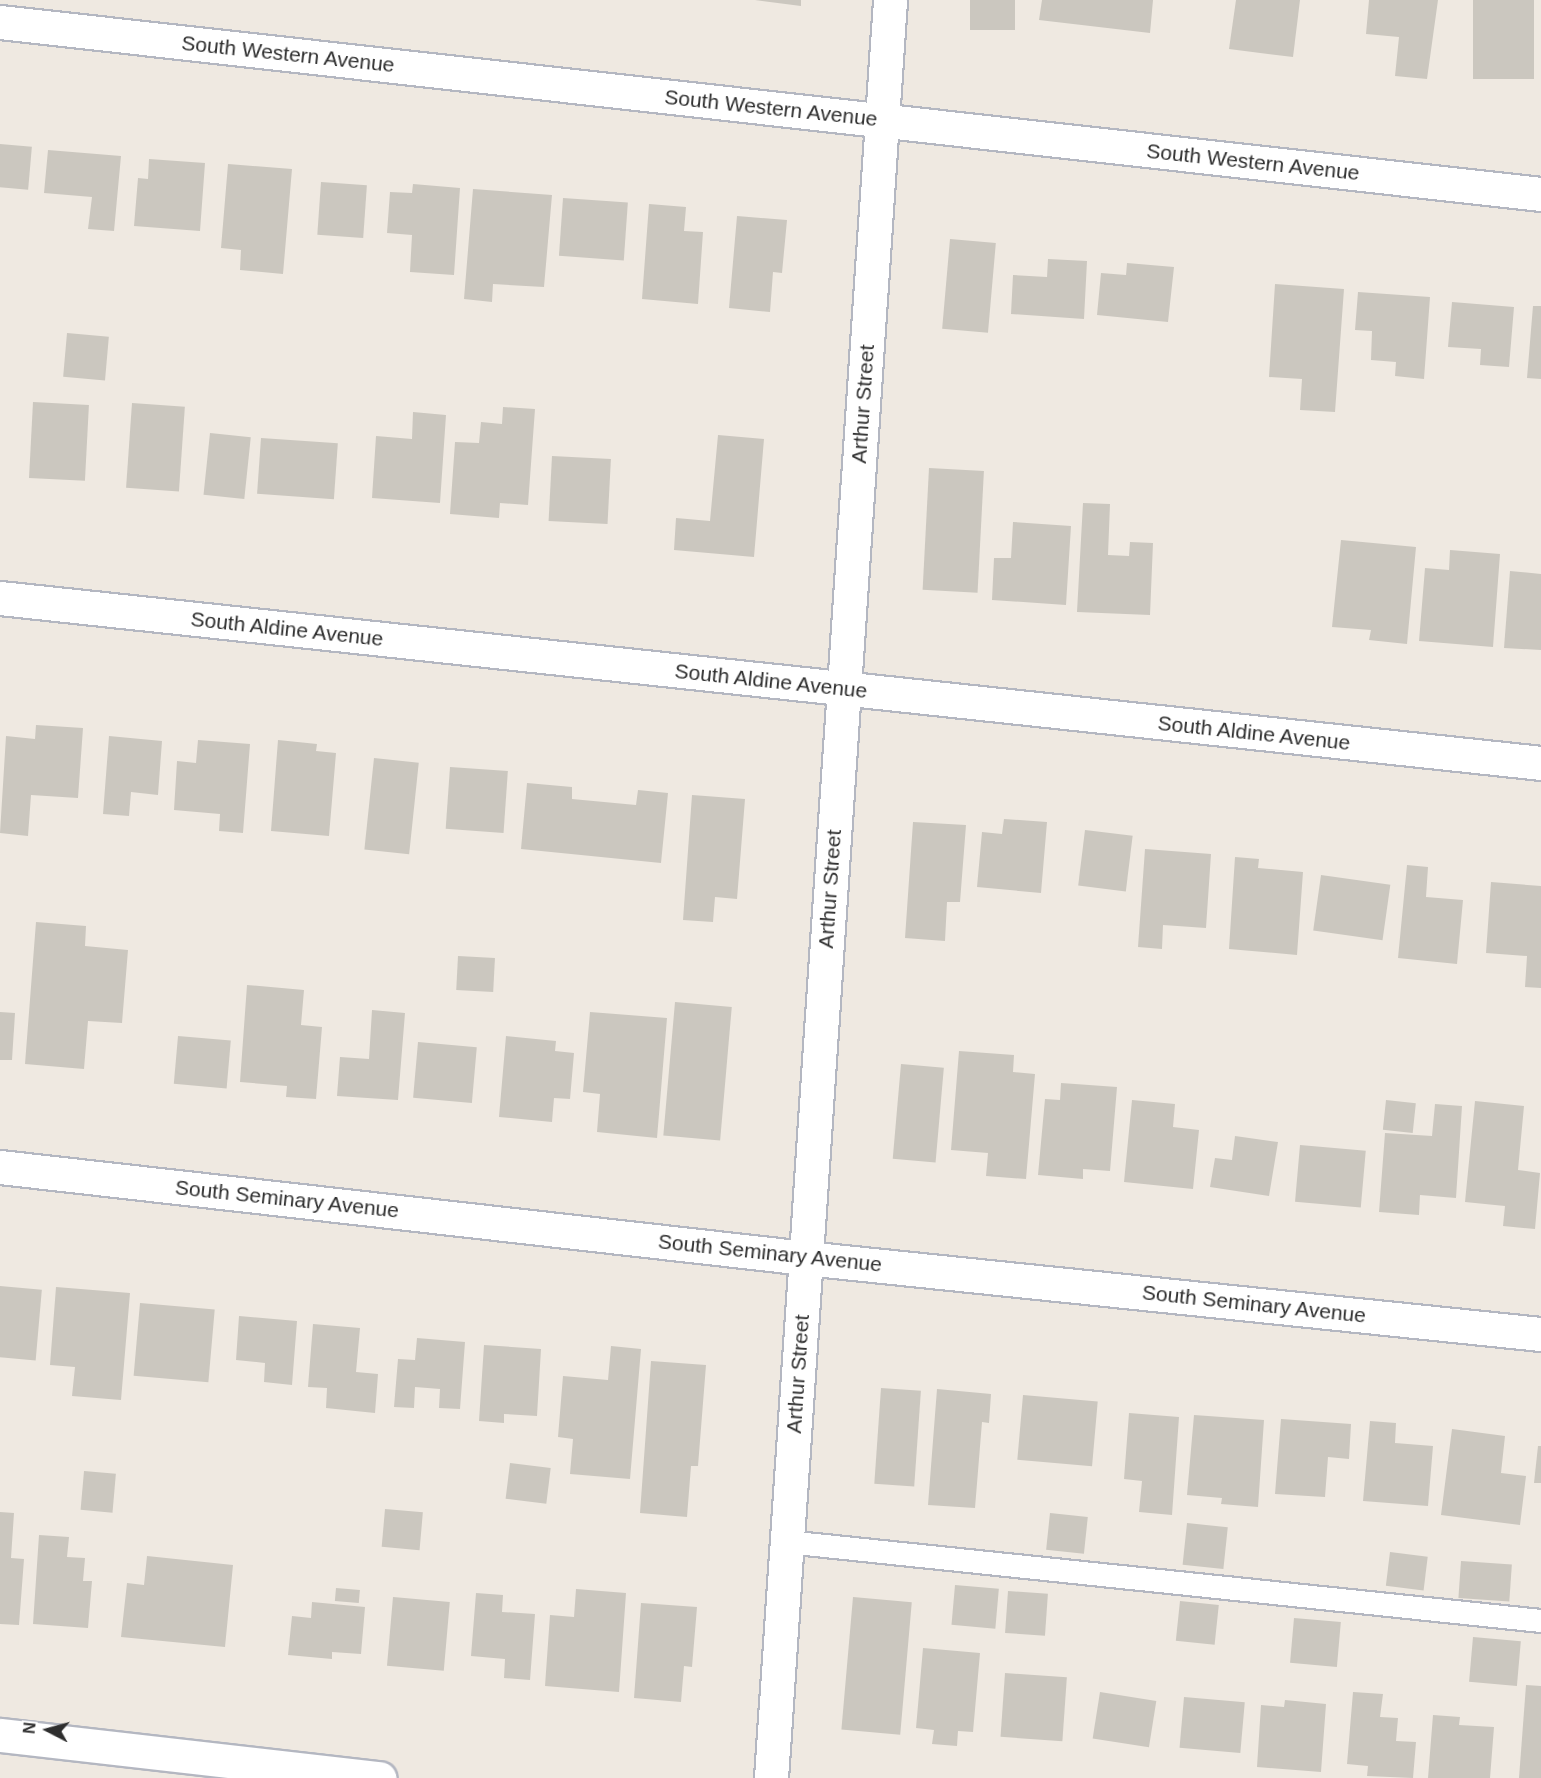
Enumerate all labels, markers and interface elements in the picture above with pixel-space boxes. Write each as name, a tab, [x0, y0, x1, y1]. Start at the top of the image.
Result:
street label: South Western Avenue	[180, 30, 396, 78]
street label: South Western Avenue	[663, 84, 879, 132]
street label: South Western Avenue	[1145, 138, 1361, 186]
street label: Arthur Street	[846, 344, 880, 464]
street label: South Aldine Avenue	[188, 606, 386, 652]
street label: South Aldine Avenue	[672, 658, 870, 704]
street label: South Aldine Avenue	[1155, 710, 1353, 756]
street label: Arthur Street	[813, 829, 847, 949]
street label: South Seminary Avenue	[173, 1175, 401, 1223]
street label: South Seminary Avenue	[656, 1229, 884, 1277]
street label: South Seminary Avenue	[1140, 1280, 1368, 1328]
street label: Arthur Street	[781, 1314, 815, 1434]
north arrow	[18, 1700, 78, 1760]
text: N	[21, 1721, 39, 1735]

